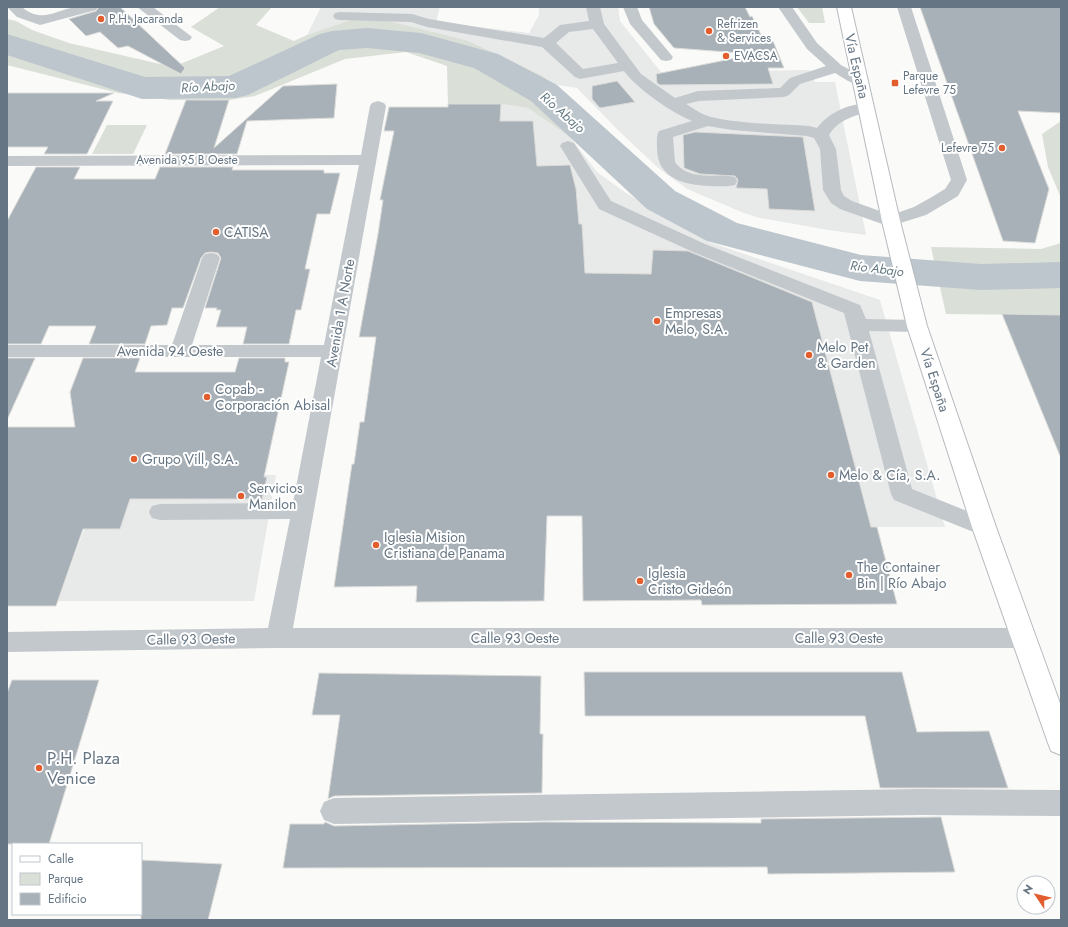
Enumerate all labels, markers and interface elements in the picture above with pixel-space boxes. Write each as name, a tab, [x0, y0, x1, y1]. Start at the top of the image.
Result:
place label: P.H. Jacaranda	[109, 10, 183, 28]
marker: P.H. Jacaranda	[96, 14, 106, 24]
place label: Refrizen & Services	[717, 15, 771, 47]
marker: Refrizen & Services	[704, 26, 714, 36]
street label: Vía España	[840, 32, 874, 100]
place label: EVACSA	[734, 47, 778, 65]
marker: EVACSA	[721, 51, 731, 61]
place label: Parque Lefevre 75	[903, 67, 956, 99]
water label: Río Abajo	[181, 76, 236, 97]
marker: Parque Lefevre 75	[890, 78, 900, 88]
water label: Río Abajo	[536, 88, 589, 137]
place label: Lefevre 75	[941, 139, 994, 157]
marker: Lefevre 75	[997, 143, 1007, 153]
street label: Avenida 95 B Oeste	[136, 151, 238, 169]
place label: CATISA	[224, 222, 269, 242]
marker: CATISA	[211, 227, 221, 237]
water label: Río Abajo	[849, 256, 905, 281]
street label: Avenida 1 A Norte	[321, 257, 359, 369]
place label: Empresas Melo, S.A.	[665, 303, 728, 339]
marker: Empresas Melo, S.A.	[652, 316, 662, 326]
place label: Melo Pet & Garden	[817, 337, 876, 373]
street label: Avenida 94 Oeste	[117, 341, 223, 361]
street label: Vía España	[915, 346, 955, 414]
marker: Melo Pet & Garden	[804, 350, 814, 360]
place label: Copab - Corporación Abisal	[215, 379, 330, 415]
marker: Copab - Corporación Abisal	[202, 392, 212, 402]
place label: Grupo Vill, S.A.	[142, 449, 238, 469]
marker: Grupo Vill, S.A.	[129, 454, 139, 464]
place label: Melo & Cía, S.A.	[839, 465, 940, 485]
marker: Melo & Cía, S.A.	[826, 470, 836, 480]
place label: Servicios Manilon	[249, 478, 303, 514]
marker: Servicios Manilon	[236, 491, 246, 501]
place label: Iglesia Mision Cristiana de Panama	[384, 527, 505, 563]
marker: Iglesia Mision Cristiana de Panama	[371, 540, 381, 550]
place label: The Container Bin | Río Abajo	[857, 557, 947, 593]
place label: Iglesia Cristo Gideón	[648, 563, 732, 599]
marker: The Container Bin | Río Abajo	[844, 570, 854, 580]
marker: Iglesia Cristo Gideón	[635, 576, 645, 586]
street label: Calle 93 Oeste	[147, 628, 235, 650]
street label: Calle 93 Oeste	[471, 628, 559, 648]
street label: Calle 93 Oeste	[795, 628, 883, 648]
place label: P.H. Plaza Venice	[47, 746, 120, 790]
marker: P.H. Plaza Venice	[34, 763, 44, 773]
legend	[12, 843, 142, 915]
text: Calle	[48, 850, 74, 868]
text: Parque	[48, 870, 83, 888]
north arrow	[1016, 875, 1056, 915]
text: N	[1019, 881, 1037, 897]
text: Edificio	[48, 890, 87, 908]

